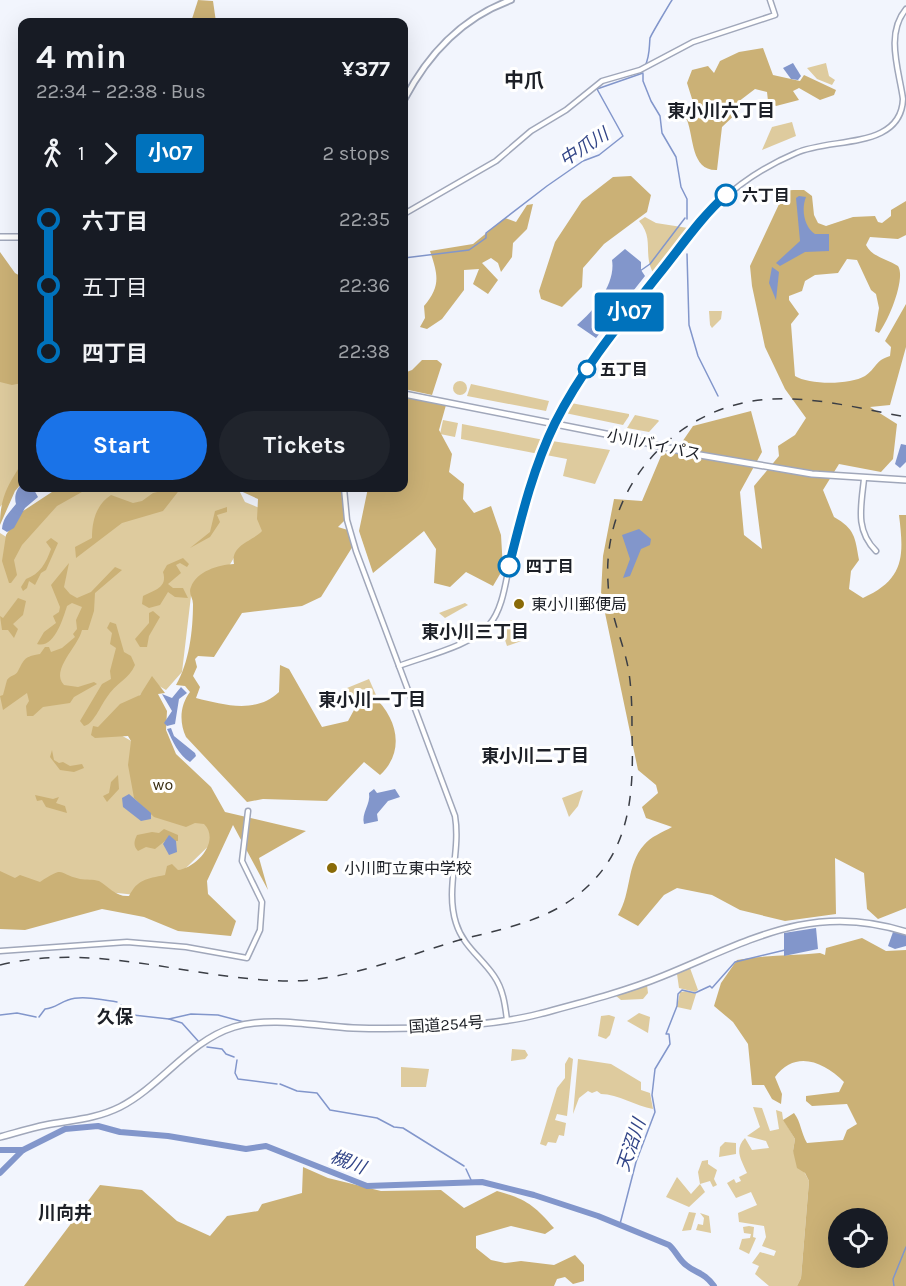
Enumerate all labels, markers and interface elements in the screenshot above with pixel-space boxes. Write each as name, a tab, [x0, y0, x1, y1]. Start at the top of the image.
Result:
text: 4 min	[36, 38, 127, 76]
text: ¥377	[342, 56, 390, 82]
district label: 中爪	[504, 69, 544, 92]
text: 22:34 – 22:38 · Bus	[36, 80, 206, 103]
district label: 東小川六丁目	[667, 100, 775, 122]
water label: 中爪川	[555, 122, 614, 171]
icon: walk	[36, 137, 69, 170]
icon: forward	[94, 137, 127, 170]
text: 小07	[148, 141, 192, 165]
text: 1	[78, 142, 85, 165]
text: 2 stops	[323, 142, 390, 165]
marker: 六丁目	[715, 184, 737, 206]
place label: 六丁目	[742, 186, 790, 205]
text: 22:35	[339, 208, 390, 231]
text: 六丁目	[82, 209, 148, 235]
text: 22:36	[339, 274, 390, 297]
text: 五丁目	[82, 275, 148, 301]
line badge: 小07	[594, 292, 664, 332]
text: 小07	[607, 300, 651, 324]
text: 22:38	[338, 340, 390, 363]
text: 四丁目	[82, 341, 148, 367]
marker: 五丁目	[578, 360, 596, 378]
place label: 五丁目	[600, 360, 648, 379]
button: Start	[36, 411, 207, 480]
button: Tickets	[219, 411, 390, 480]
street label: 小川バイパス	[605, 425, 703, 464]
marker: 四丁目	[498, 555, 520, 577]
place label: 四丁目	[526, 557, 574, 576]
place label: 東小川郵便局	[531, 595, 627, 614]
marker: 東小川郵便局	[512, 597, 526, 611]
district label: 東小川三丁目	[421, 621, 529, 643]
district label: 東小川一丁目	[318, 689, 426, 711]
district label: 東小川二丁目	[481, 745, 589, 767]
park label: wo	[153, 775, 173, 794]
place label: 小川町立東中学校	[344, 859, 472, 878]
marker: 小川町立東中学校	[325, 861, 339, 875]
district label: 久保	[97, 1006, 134, 1028]
street label: 国道254号	[408, 1012, 484, 1037]
water label: 天沼川	[612, 1114, 651, 1174]
water label: 槻川	[327, 1145, 371, 1179]
district label: 川向井	[38, 1202, 92, 1224]
map controls	[828, 1208, 888, 1268]
button: locate	[828, 1208, 888, 1268]

